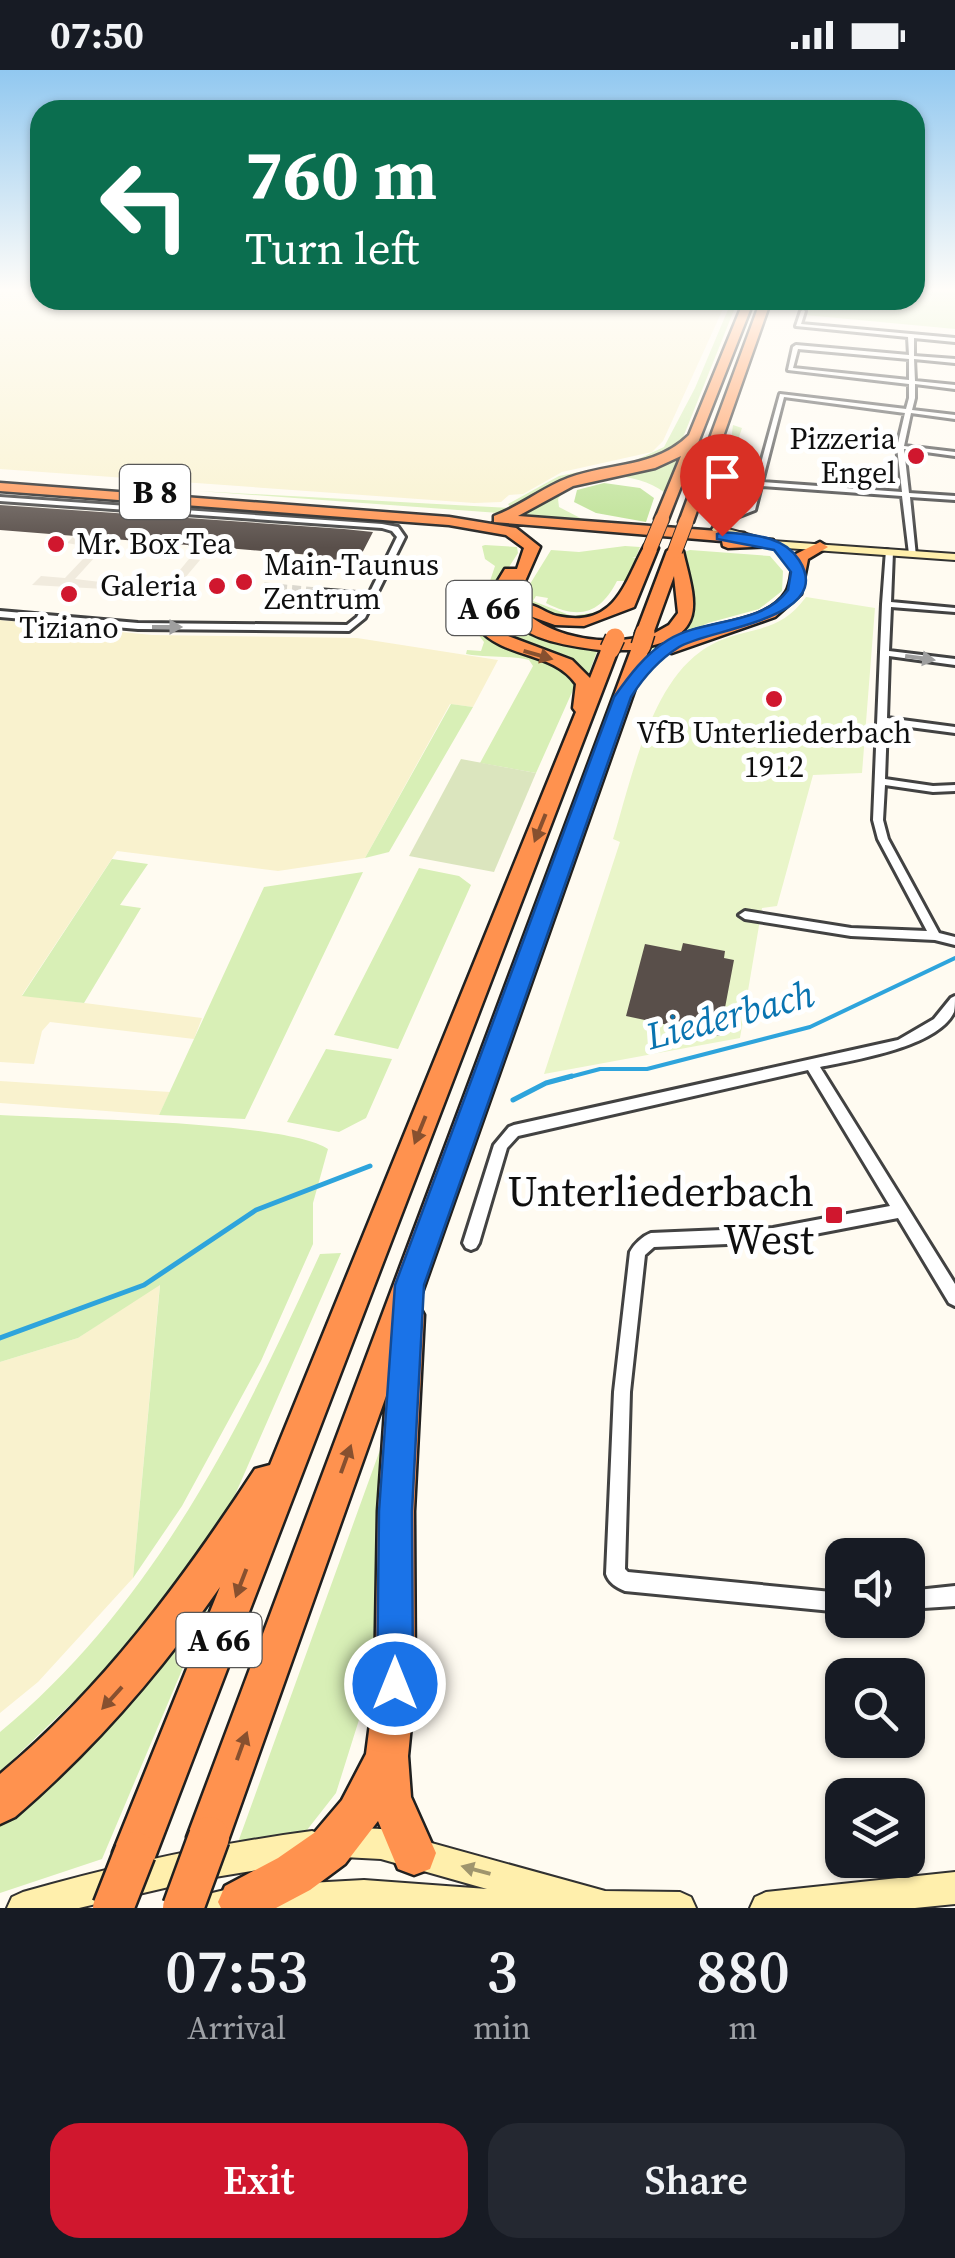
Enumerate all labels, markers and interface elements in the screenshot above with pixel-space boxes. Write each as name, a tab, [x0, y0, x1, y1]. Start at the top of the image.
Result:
text: 07:50	[50, 9, 144, 61]
text: 760 m	[245, 126, 437, 222]
icon: left	[80, 140, 210, 270]
text: Turn left	[245, 217, 419, 279]
place label: Pizzeria Engel	[790, 418, 897, 493]
pin	[680, 434, 765, 537]
marker: Pizzeria Engel	[905, 445, 927, 467]
icon: arrive	[695, 449, 750, 504]
road number: B 8	[120, 465, 190, 519]
place label: Mr. Box Tea	[76, 523, 233, 564]
marker: Mr. Box Tea	[45, 533, 67, 555]
place label: Main-Taunus Zentrum	[264, 544, 439, 619]
place label: Galeria	[100, 565, 198, 606]
marker: Main-Taunus Zentrum	[233, 571, 255, 593]
marker: Galeria	[206, 575, 228, 597]
road number: A 66	[446, 581, 532, 635]
marker: Tiziano	[58, 583, 80, 605]
place label: Tiziano	[19, 607, 119, 648]
one-way arrow	[151, 619, 183, 635]
one-way arrow	[523, 648, 553, 663]
one-way arrow	[905, 650, 937, 666]
marker: VfB Unterliederbach 1912	[763, 688, 785, 710]
place label: VfB Unterliederbach 1912	[636, 712, 912, 787]
one-way arrow	[531, 813, 547, 843]
water label: Liederbach	[639, 968, 820, 1063]
one-way arrow	[411, 1115, 427, 1145]
place label: Unterliederbach West	[507, 1162, 814, 1268]
marker: Unterliederbach West	[823, 1204, 845, 1226]
one-way arrow	[340, 1443, 355, 1473]
map controls	[825, 1538, 925, 1878]
button: sound	[825, 1538, 925, 1638]
one-way arrow	[233, 1568, 248, 1598]
road number: A 66	[176, 1613, 262, 1667]
position arrow	[343, 1632, 447, 1736]
button: search	[825, 1658, 925, 1758]
one-way arrow	[101, 1685, 123, 1710]
one-way arrow	[235, 1730, 250, 1760]
button: layers	[825, 1778, 925, 1878]
one-way arrow	[460, 1862, 491, 1878]
text: 07:53	[165, 1930, 308, 2012]
text: 3	[487, 1930, 518, 2012]
text: 880	[696, 1930, 790, 2012]
text: Arrival	[187, 2006, 286, 2050]
text: min	[473, 2006, 531, 2050]
text: m	[729, 2006, 757, 2050]
button: Exit	[50, 2123, 468, 2238]
button: Share	[488, 2123, 905, 2238]

